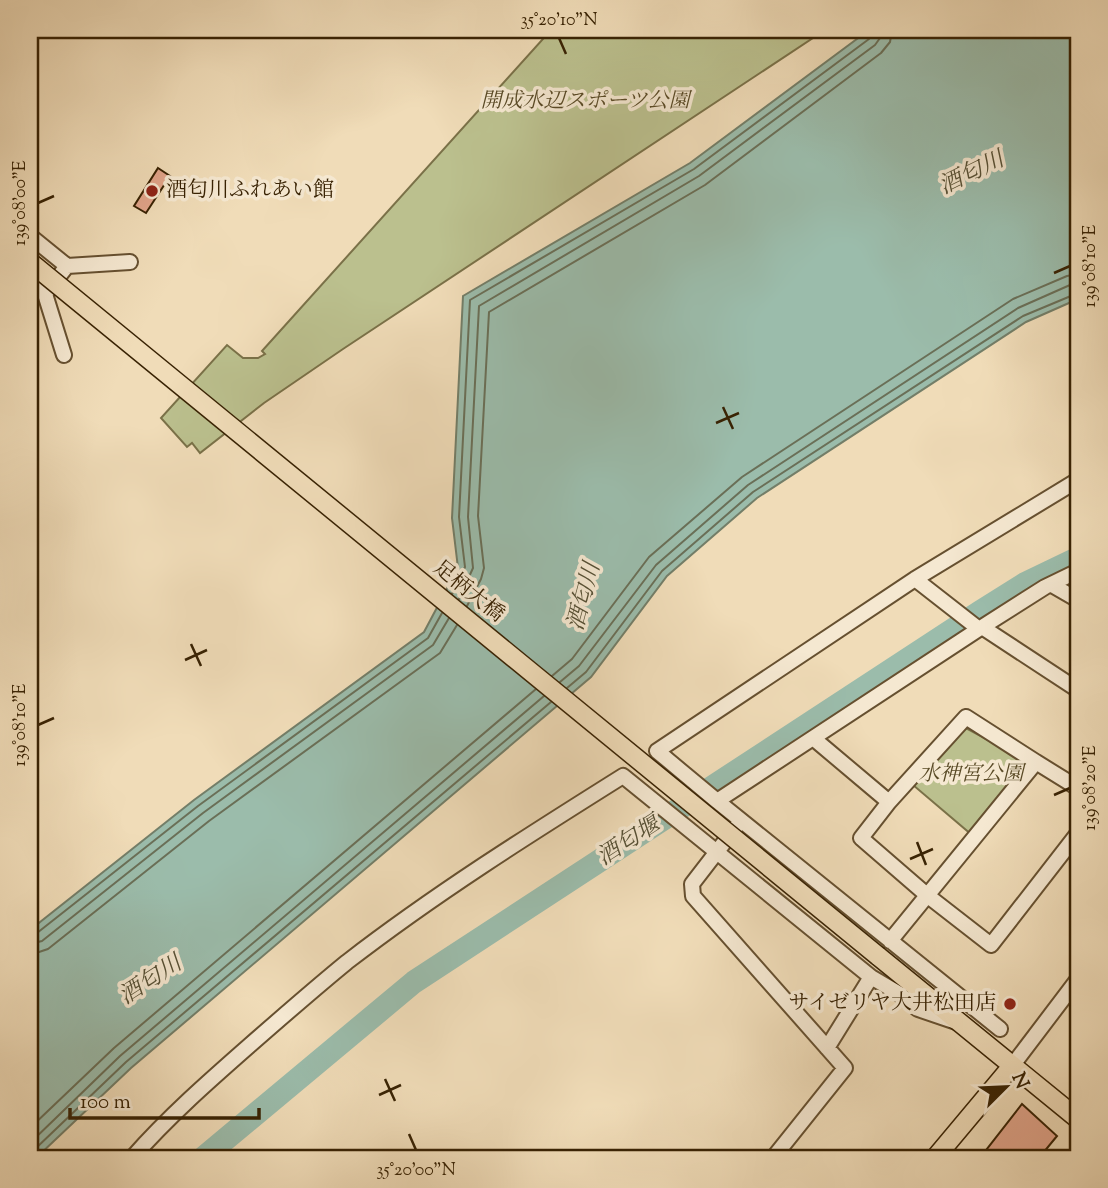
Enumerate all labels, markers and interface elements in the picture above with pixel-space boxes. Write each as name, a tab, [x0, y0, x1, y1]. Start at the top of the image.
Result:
text: 35°20'10"N	[520, 8, 598, 34]
park label: 開成水辺スポーツ公園	[480, 87, 693, 117]
water label: 酒匂川	[934, 143, 1013, 204]
text: 139°08'00"E	[8, 160, 34, 246]
place label: 酒匂川ふれあい館	[166, 176, 334, 206]
marker: 酒匂川ふれあい館	[144, 183, 160, 199]
text: 139°08'10"E	[1078, 225, 1104, 307]
street label: 足柄大橋	[426, 554, 510, 630]
water label: 酒匂川	[560, 557, 611, 635]
text: 139°08'10"E	[8, 684, 34, 766]
text: 139°08'20"E	[1078, 745, 1104, 831]
park label: 水神宮公園	[919, 760, 1026, 790]
water label: 酒匂堰	[591, 807, 670, 875]
water label: 酒匂川	[113, 947, 191, 1014]
place label: サイゼリヤ大井松田店	[789, 989, 996, 1019]
marker: サイゼリヤ大井松田店	[1002, 996, 1018, 1012]
north arrow	[972, 1052, 1042, 1122]
text: N	[1004, 1069, 1035, 1094]
scale bar	[70, 1076, 259, 1120]
text: 100 m	[80, 1088, 131, 1118]
text: 35°20'00"N	[376, 1158, 456, 1184]

